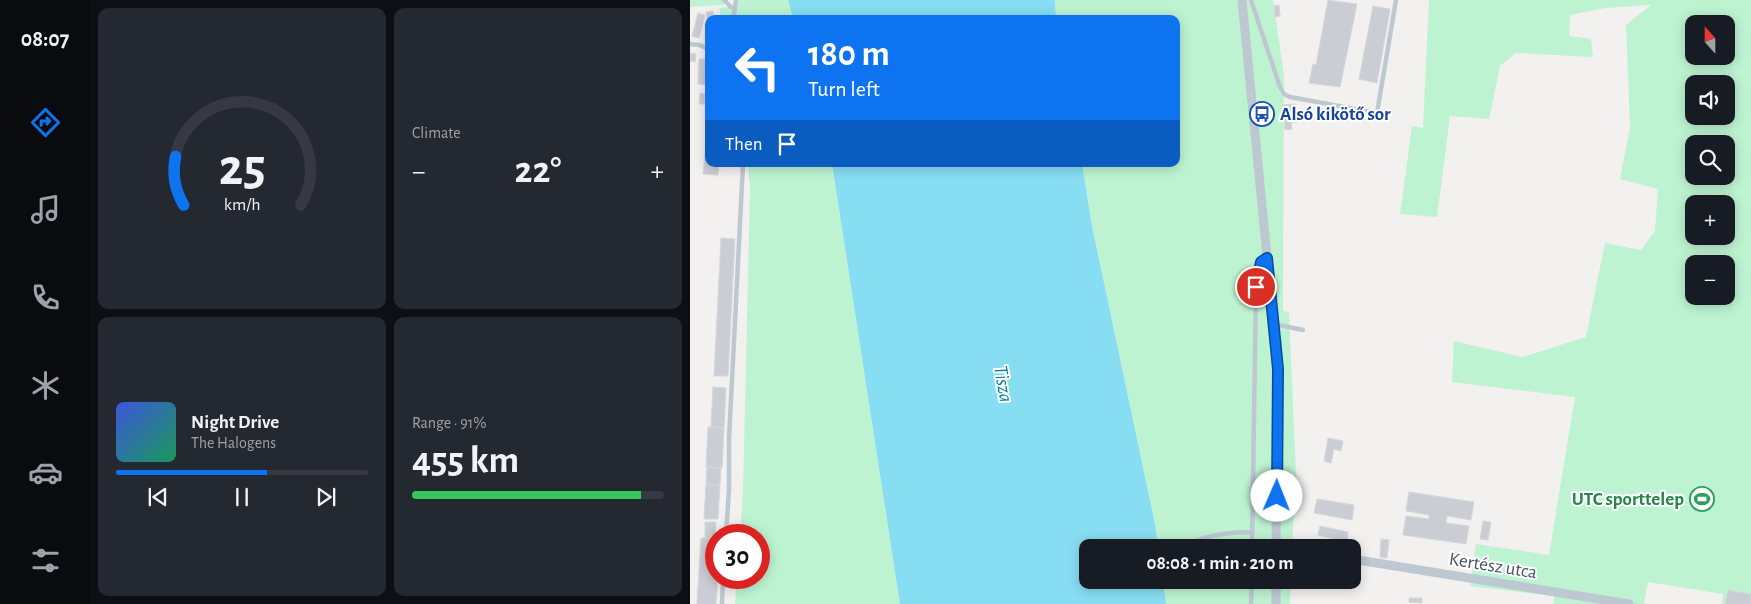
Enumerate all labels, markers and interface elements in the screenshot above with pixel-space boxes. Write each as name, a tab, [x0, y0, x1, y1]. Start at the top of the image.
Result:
north arrow	[1685, 15, 1735, 65]
map controls	[1685, 15, 1735, 305]
text: 08:07	[21, 28, 69, 50]
icon: left	[725, 35, 790, 100]
text: 180 m	[808, 37, 890, 72]
button: sound	[1685, 75, 1735, 125]
text: Turn left	[808, 78, 880, 100]
bus stop icon: Alsó kikötő sor	[1249, 101, 1275, 127]
icon: directions	[28, 105, 63, 140]
place label: Alsó kikötő sor	[1280, 105, 1391, 124]
text: Climate	[412, 125, 461, 141]
icon: arrive	[773, 130, 801, 158]
text: Then	[725, 135, 763, 154]
button: search	[1685, 135, 1735, 185]
text: 25	[219, 142, 265, 194]
text: 22°	[515, 152, 561, 190]
text: −	[412, 158, 425, 186]
text: +	[651, 158, 664, 186]
icon: music	[28, 192, 63, 227]
button: +	[1685, 195, 1735, 245]
text: km/h	[224, 196, 260, 214]
button: −	[1685, 255, 1735, 305]
pin	[1235, 266, 1277, 308]
icon: arrive	[1242, 273, 1270, 301]
icon: phone	[28, 280, 63, 315]
water label: Tisza	[990, 364, 1016, 404]
icon: climate	[28, 368, 63, 403]
text: Night Drive	[191, 413, 279, 432]
text: Range · 91%	[412, 415, 486, 431]
text: The Halogens	[191, 435, 276, 451]
text: 455 km	[412, 442, 519, 480]
icon: car	[28, 455, 63, 490]
position arrow	[1250, 469, 1302, 521]
icon: previous	[144, 483, 172, 511]
icon: pause	[228, 483, 256, 511]
icon: next	[312, 483, 340, 511]
sports icon: UTC sporttelep	[1689, 486, 1715, 512]
place label: UTC sporttelep	[1572, 490, 1684, 509]
speed limit sign: 30	[705, 524, 770, 589]
icon: filters	[28, 543, 63, 578]
street label: Kertész utca	[1448, 550, 1539, 582]
text: 08:08 · 1 min · 210 m	[1146, 554, 1294, 573]

